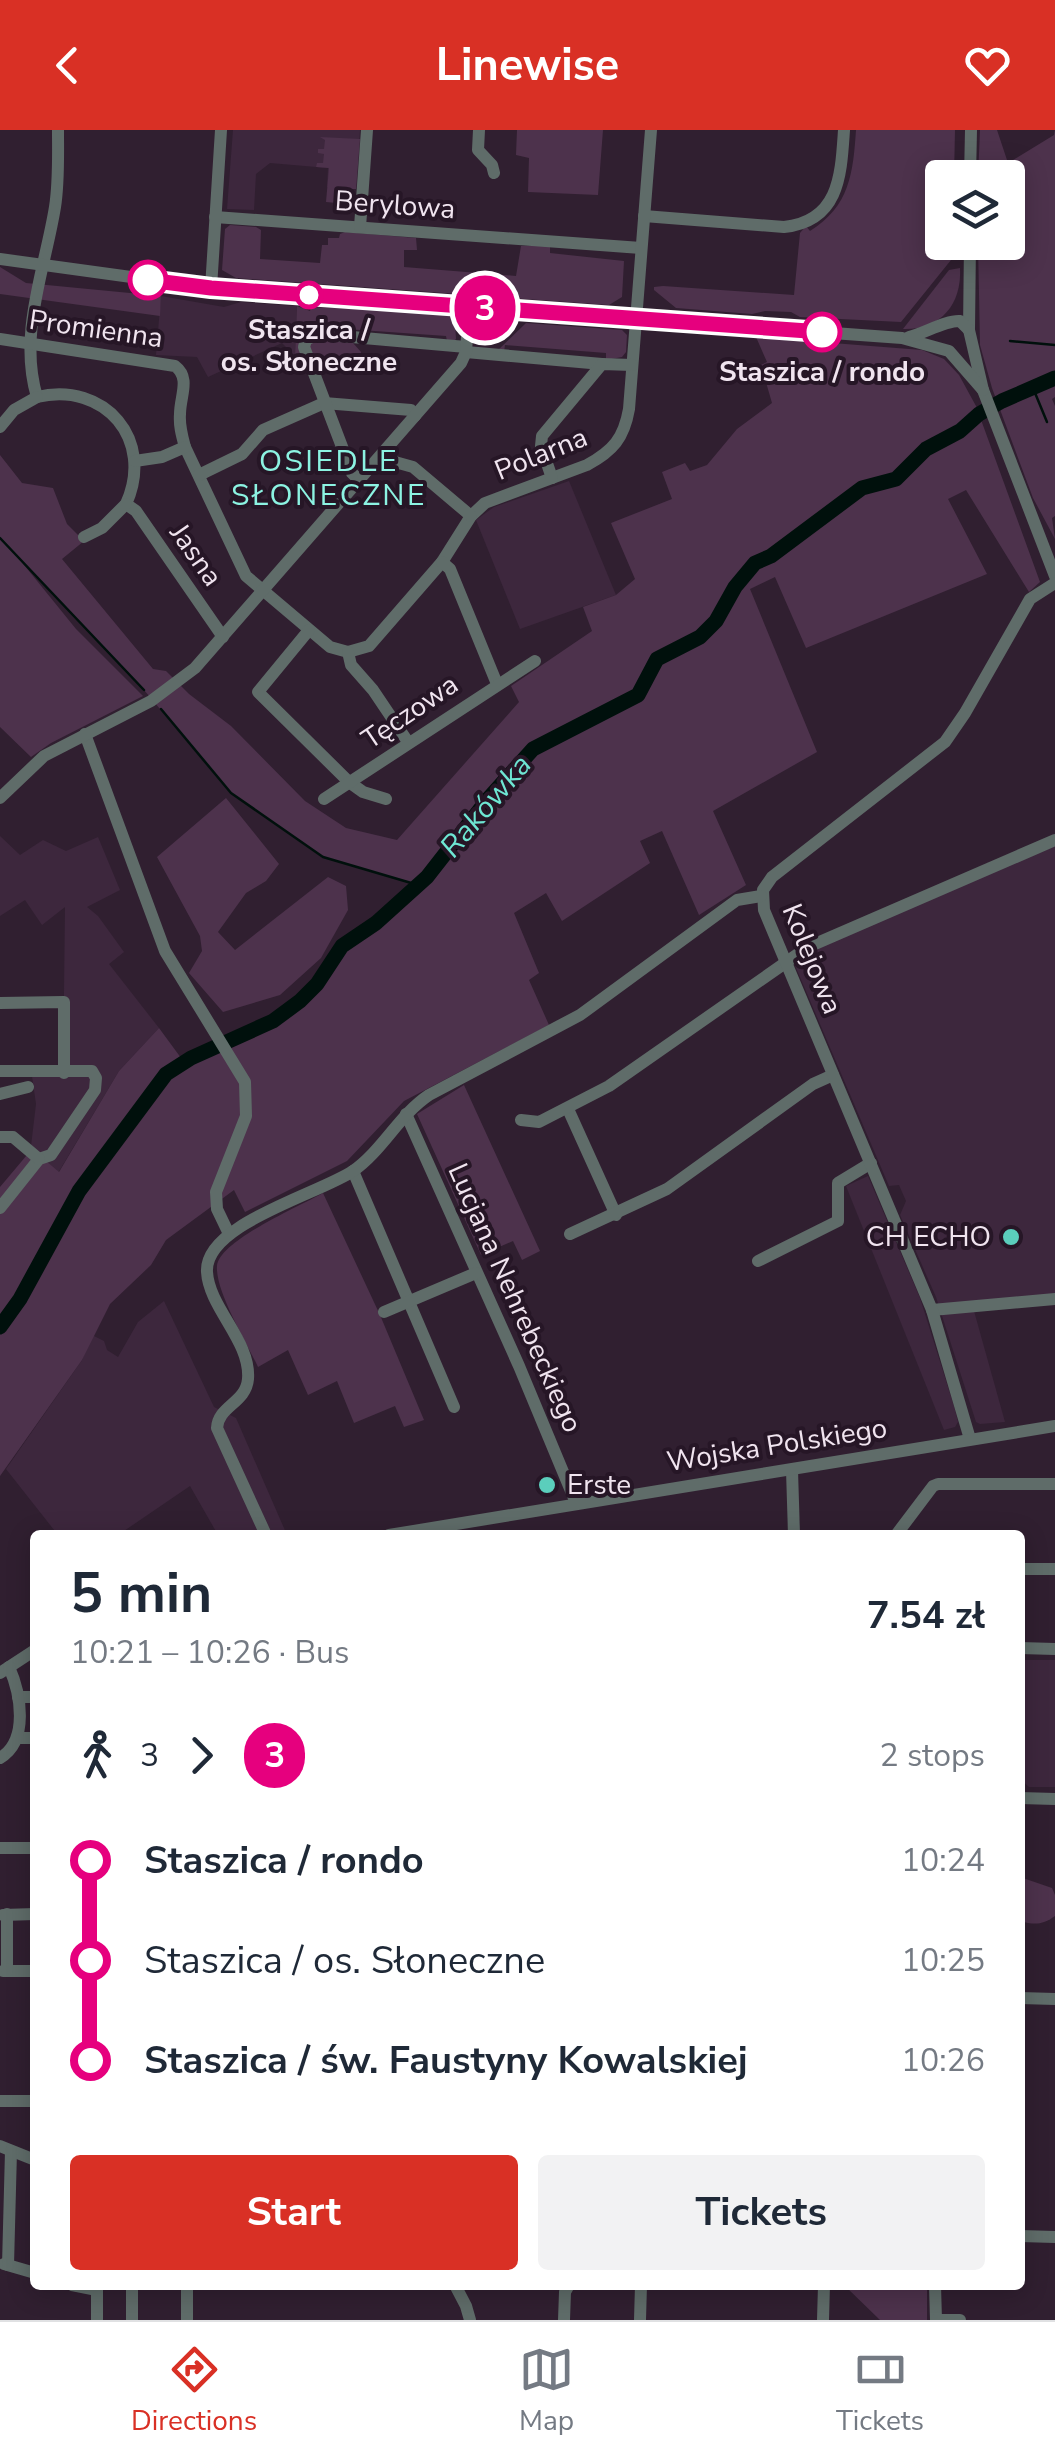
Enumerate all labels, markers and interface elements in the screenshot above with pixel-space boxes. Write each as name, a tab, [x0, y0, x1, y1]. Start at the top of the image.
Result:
text: Linewise	[436, 35, 619, 96]
icon: back	[40, 38, 95, 93]
icon: heart	[960, 38, 1015, 93]
map controls	[925, 160, 1025, 260]
button: layers	[925, 160, 1025, 260]
street label: Berylowa	[333, 182, 457, 228]
unlabelled marker	[129, 261, 167, 299]
line badge: 3	[452, 276, 518, 340]
marker: Staszica / os. Słoneczne	[296, 282, 322, 308]
text: 3	[474, 285, 496, 332]
street label: Promienna	[27, 301, 165, 357]
place label: Staszica / os. Słoneczne	[221, 311, 397, 381]
marker: Staszica / rondo	[803, 313, 841, 351]
place label: Staszica / rondo	[719, 353, 925, 391]
street label: Polarna	[489, 418, 593, 490]
district label: OSIEDLE SŁONECZNE	[231, 441, 427, 516]
street label: Jasna	[160, 515, 231, 594]
street label: Tęczowa	[354, 666, 466, 758]
water label: Rakówka	[431, 746, 541, 866]
street label: Kolejowa	[773, 898, 851, 1020]
street label: Lucjana Nehrebeckiego	[439, 1157, 591, 1439]
place label: CH ECHO	[866, 1218, 991, 1256]
marker: CH ECHO	[1000, 1226, 1022, 1248]
street label: Wojska Polskiego	[664, 1409, 890, 1481]
place label: Erste	[567, 1466, 631, 1504]
marker: Erste	[536, 1474, 558, 1496]
text: 5 min	[70, 1556, 212, 1631]
text: 7.54 zł	[867, 1590, 985, 1641]
text: 10:21 – 10:26 · Bus	[70, 1631, 349, 1674]
icon: walk	[70, 1728, 125, 1783]
icon: forward	[174, 1728, 229, 1783]
text: 3	[264, 1732, 285, 1779]
text: 3	[140, 1734, 159, 1777]
text: 2 stops	[879, 1734, 985, 1777]
text: Staszica / rondo	[144, 1835, 424, 1886]
text: 10:24	[901, 1839, 985, 1882]
text: Staszica / os. Słoneczne	[144, 1935, 545, 1986]
text: 10:25	[901, 1939, 985, 1982]
text: Staszica / św. Faustyny Kowalskiej	[144, 2035, 748, 2086]
text: 10:26	[901, 2039, 985, 2082]
button: Start	[70, 2155, 518, 2270]
button: Tickets	[538, 2155, 985, 2270]
tab: Directions	[131, 2342, 257, 2440]
tab: Map	[519, 2342, 574, 2440]
tab: Tickets	[836, 2342, 924, 2440]

